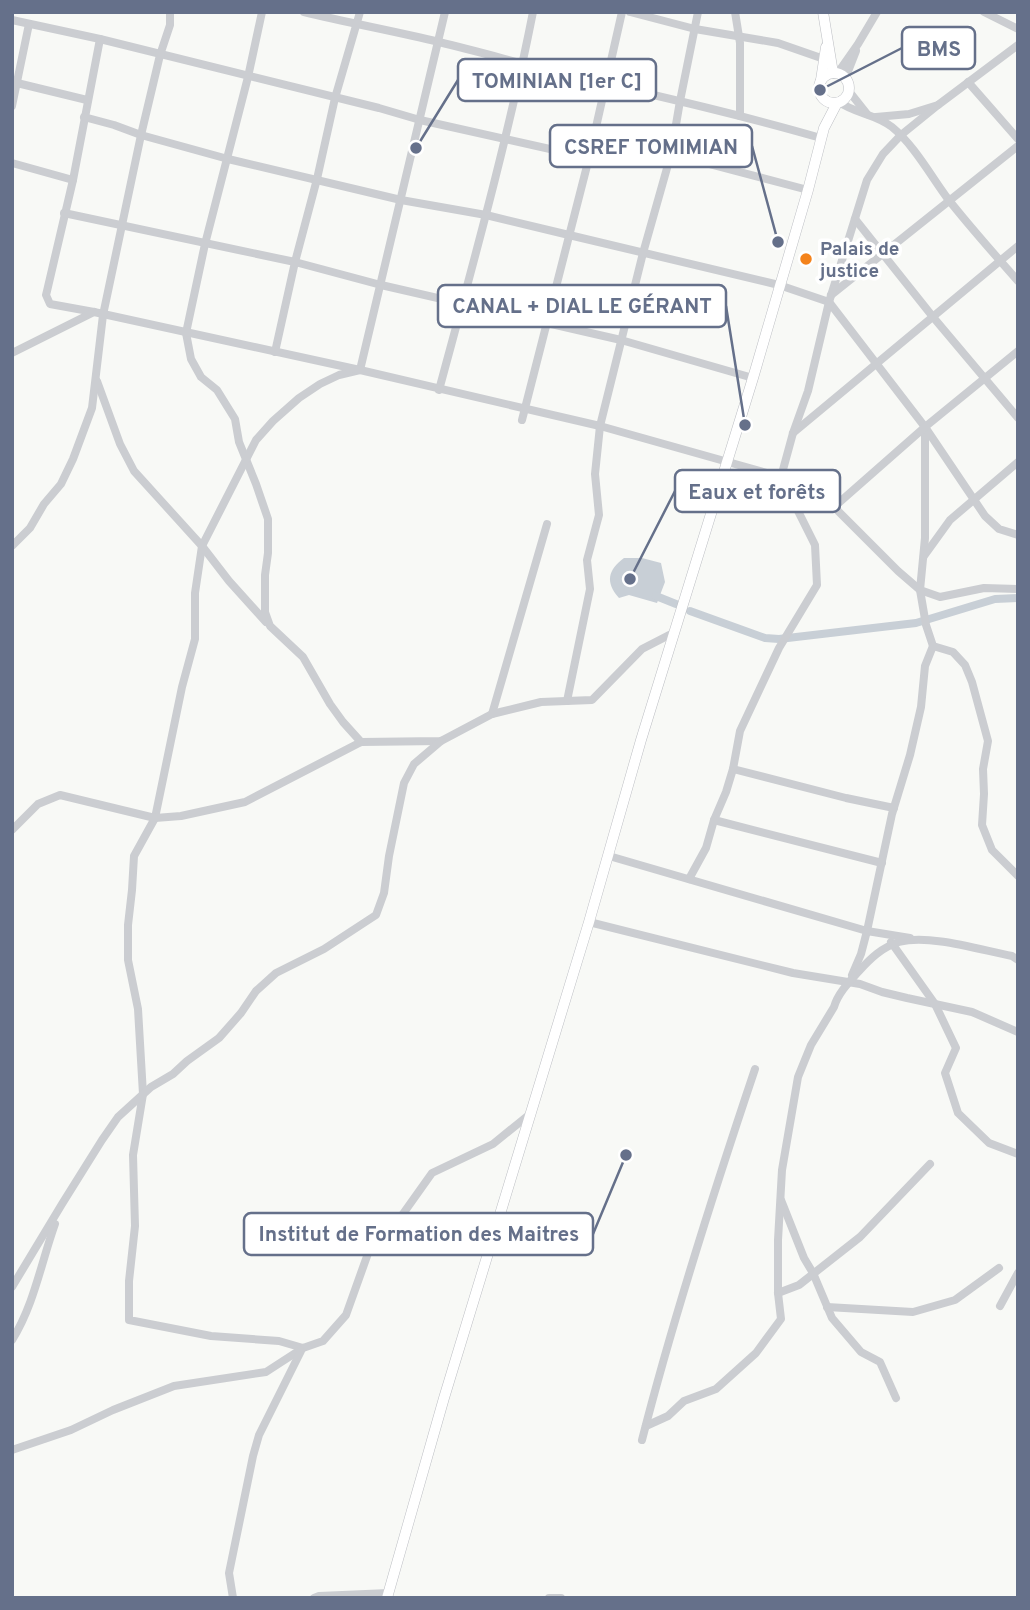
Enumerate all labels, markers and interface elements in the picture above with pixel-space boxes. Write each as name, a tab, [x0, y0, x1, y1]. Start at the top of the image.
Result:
callout: BMS	[902, 27, 975, 69]
text: BMS	[917, 37, 961, 64]
callout: TOMINIAN [1er C]	[458, 59, 656, 101]
text: TOMINIAN [1er C]	[472, 69, 642, 96]
callout: CSREF TOMIMIAN	[550, 125, 752, 167]
text: CSREF TOMIMIAN	[564, 135, 738, 162]
place label: Palais de justice	[818, 238, 899, 284]
marker: Palais de justice	[798, 251, 814, 267]
callout: CANAL + DIAL LE GÉRANT	[438, 285, 726, 327]
text: CANAL + DIAL LE GÉRANT	[452, 293, 712, 321]
callout: Eaux et forêts	[675, 470, 840, 512]
text: Eaux et forêts	[688, 480, 826, 507]
callout: Institut de Formation des Maitres	[244, 1213, 593, 1255]
text: Institut de Formation des Maitres	[259, 1222, 579, 1249]

